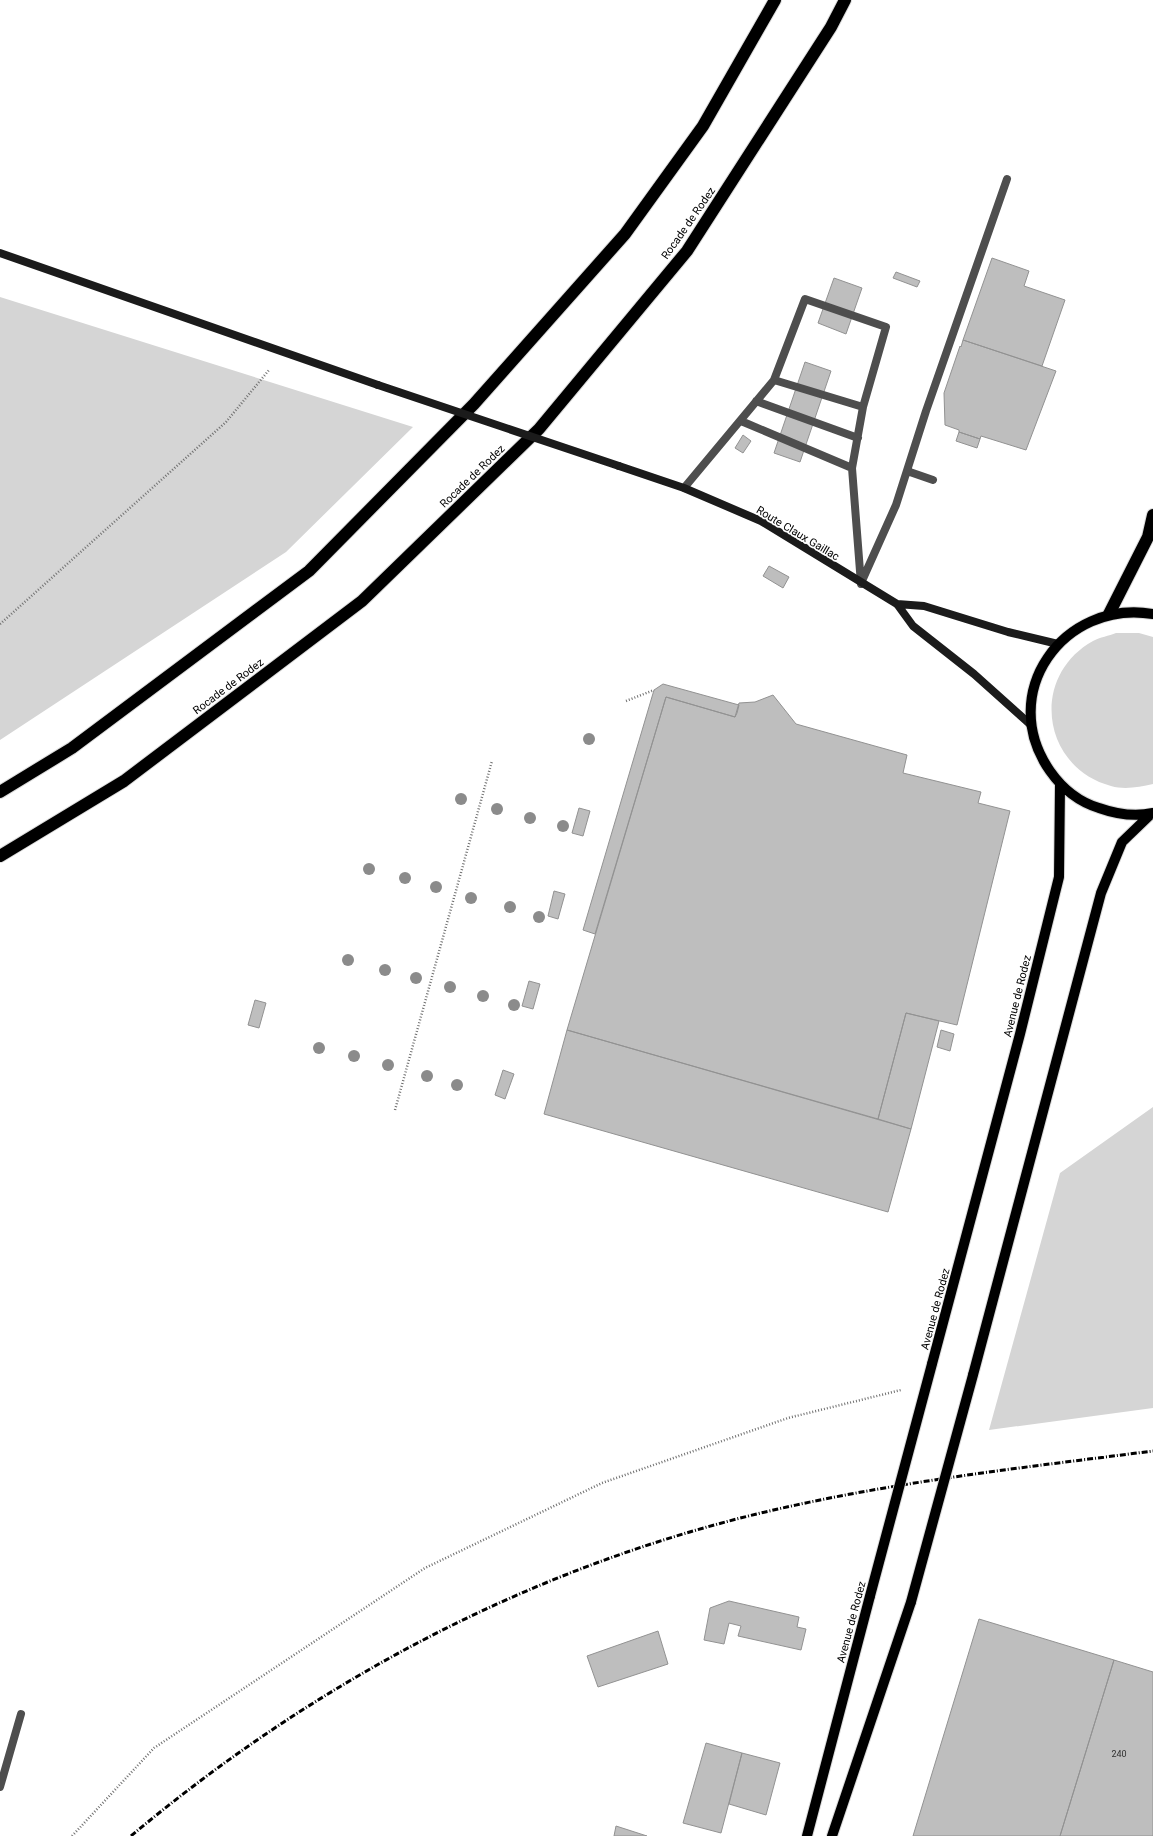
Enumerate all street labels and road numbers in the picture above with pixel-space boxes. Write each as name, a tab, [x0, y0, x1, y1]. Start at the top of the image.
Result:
street label: Rocade de Rodez	[659, 184, 718, 262]
street label: Rocade de Rodez	[437, 442, 508, 511]
street label: Route Claux Gaillac	[754, 503, 842, 563]
street label: Rocade de Rodez	[190, 655, 267, 717]
street label: Avenue de Rodez	[1001, 953, 1034, 1038]
street label: Avenue de Rodez	[918, 1266, 953, 1351]
street label: Avenue de Rodez	[834, 1579, 869, 1664]

